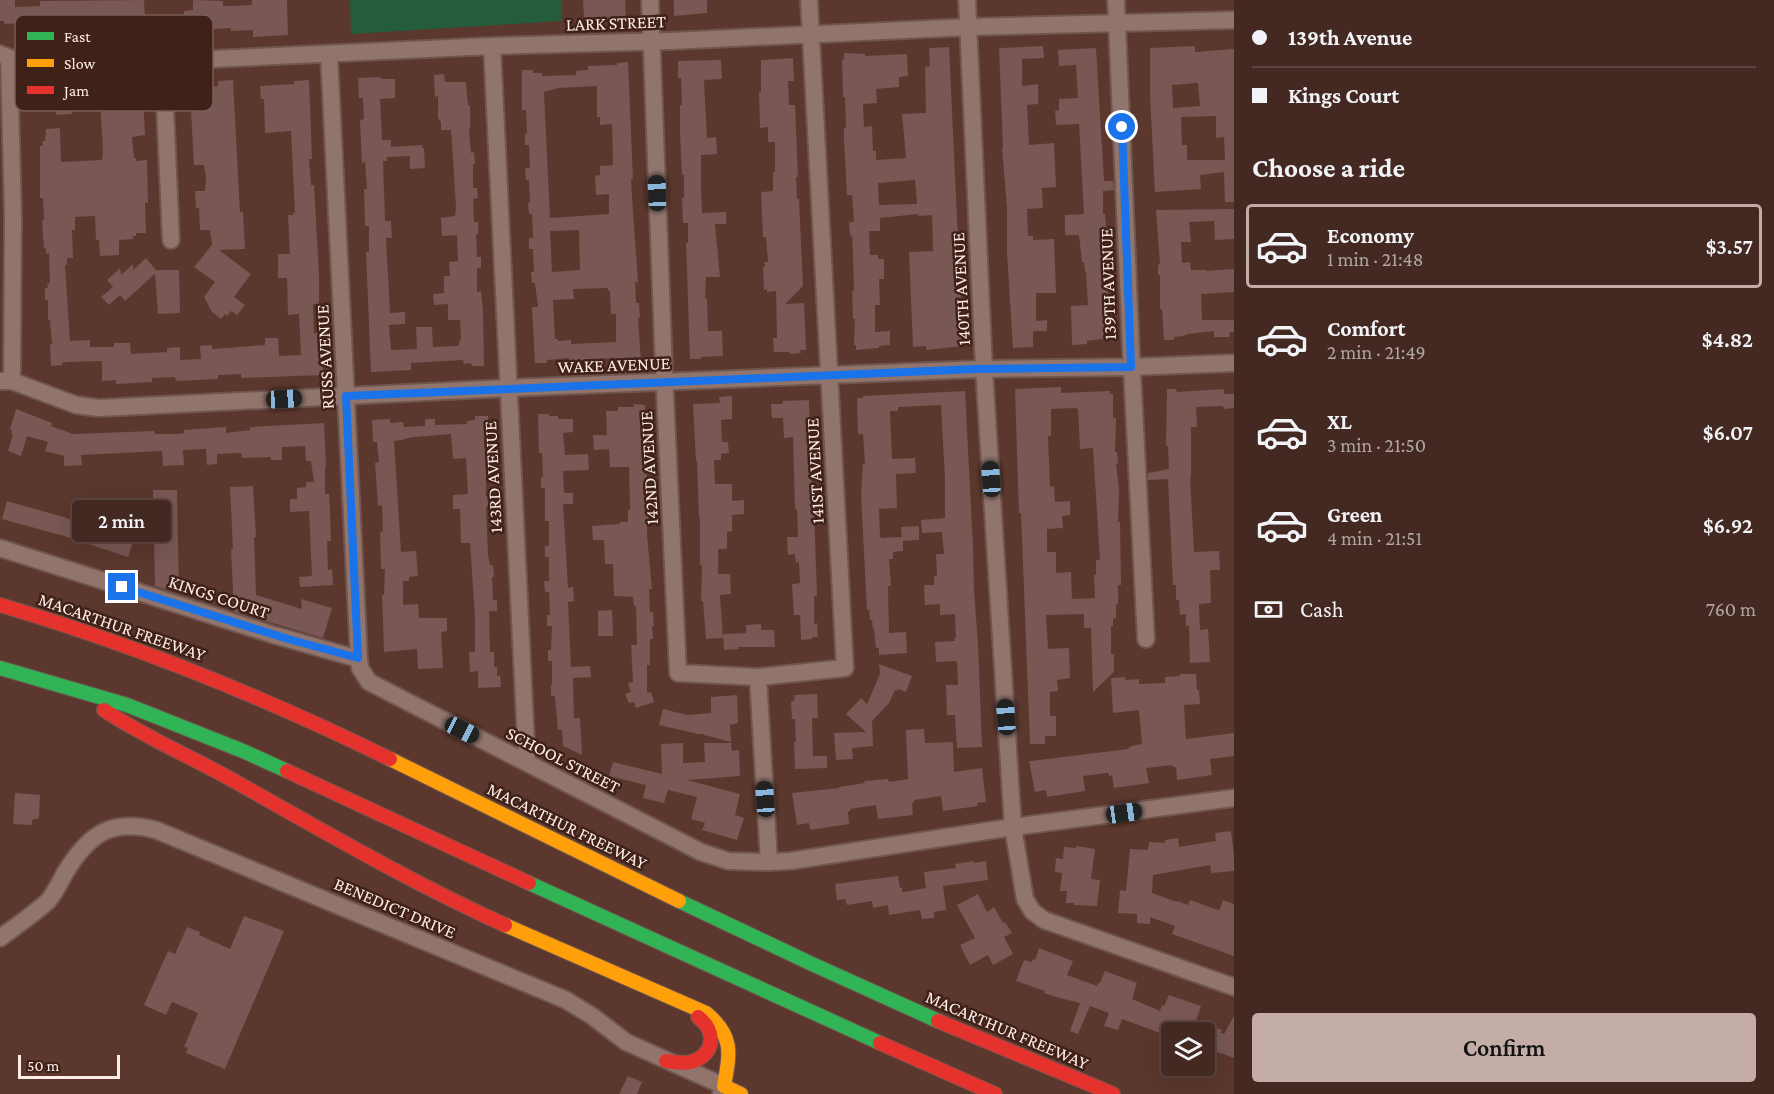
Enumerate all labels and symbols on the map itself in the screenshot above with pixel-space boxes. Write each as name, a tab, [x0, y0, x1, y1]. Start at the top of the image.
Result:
street label: LARK STREET	[566, 11, 667, 35]
legend	[15, 15, 213, 111]
text: Fast	[64, 28, 91, 45]
text: Slow	[64, 55, 96, 72]
text: Jam	[62, 82, 89, 100]
route start	[1108, 113, 1135, 140]
car	[647, 175, 667, 211]
street label: 139TH AVENUE	[1096, 228, 1120, 340]
street label: 140TH AVENUE	[948, 232, 974, 346]
street label: RUSS AVENUE	[312, 304, 338, 410]
street label: WAKE AVENUE	[557, 353, 671, 377]
car	[266, 389, 302, 409]
street label: 142ND AVENUE	[636, 410, 662, 525]
street label: 141ST AVENUE	[802, 417, 828, 524]
street label: 143RD AVENUE	[480, 420, 506, 534]
car	[981, 460, 1001, 498]
callout: 2 min	[72, 500, 172, 542]
street label: KINGS COURT	[166, 571, 272, 623]
route end	[108, 573, 135, 600]
street label: MACARTHUR FREEWAY	[36, 589, 208, 665]
car	[996, 698, 1016, 736]
car	[442, 714, 482, 746]
street label: SCHOOL STREET	[503, 723, 623, 797]
street label: MACARTHUR FREEWAY	[484, 779, 650, 874]
car	[755, 780, 775, 818]
car	[1105, 802, 1143, 824]
street label: BENEDICT DRIVE	[331, 873, 459, 943]
street label: MACARTHUR FREEWAY	[923, 987, 1092, 1074]
scale bar	[18, 1052, 120, 1080]

